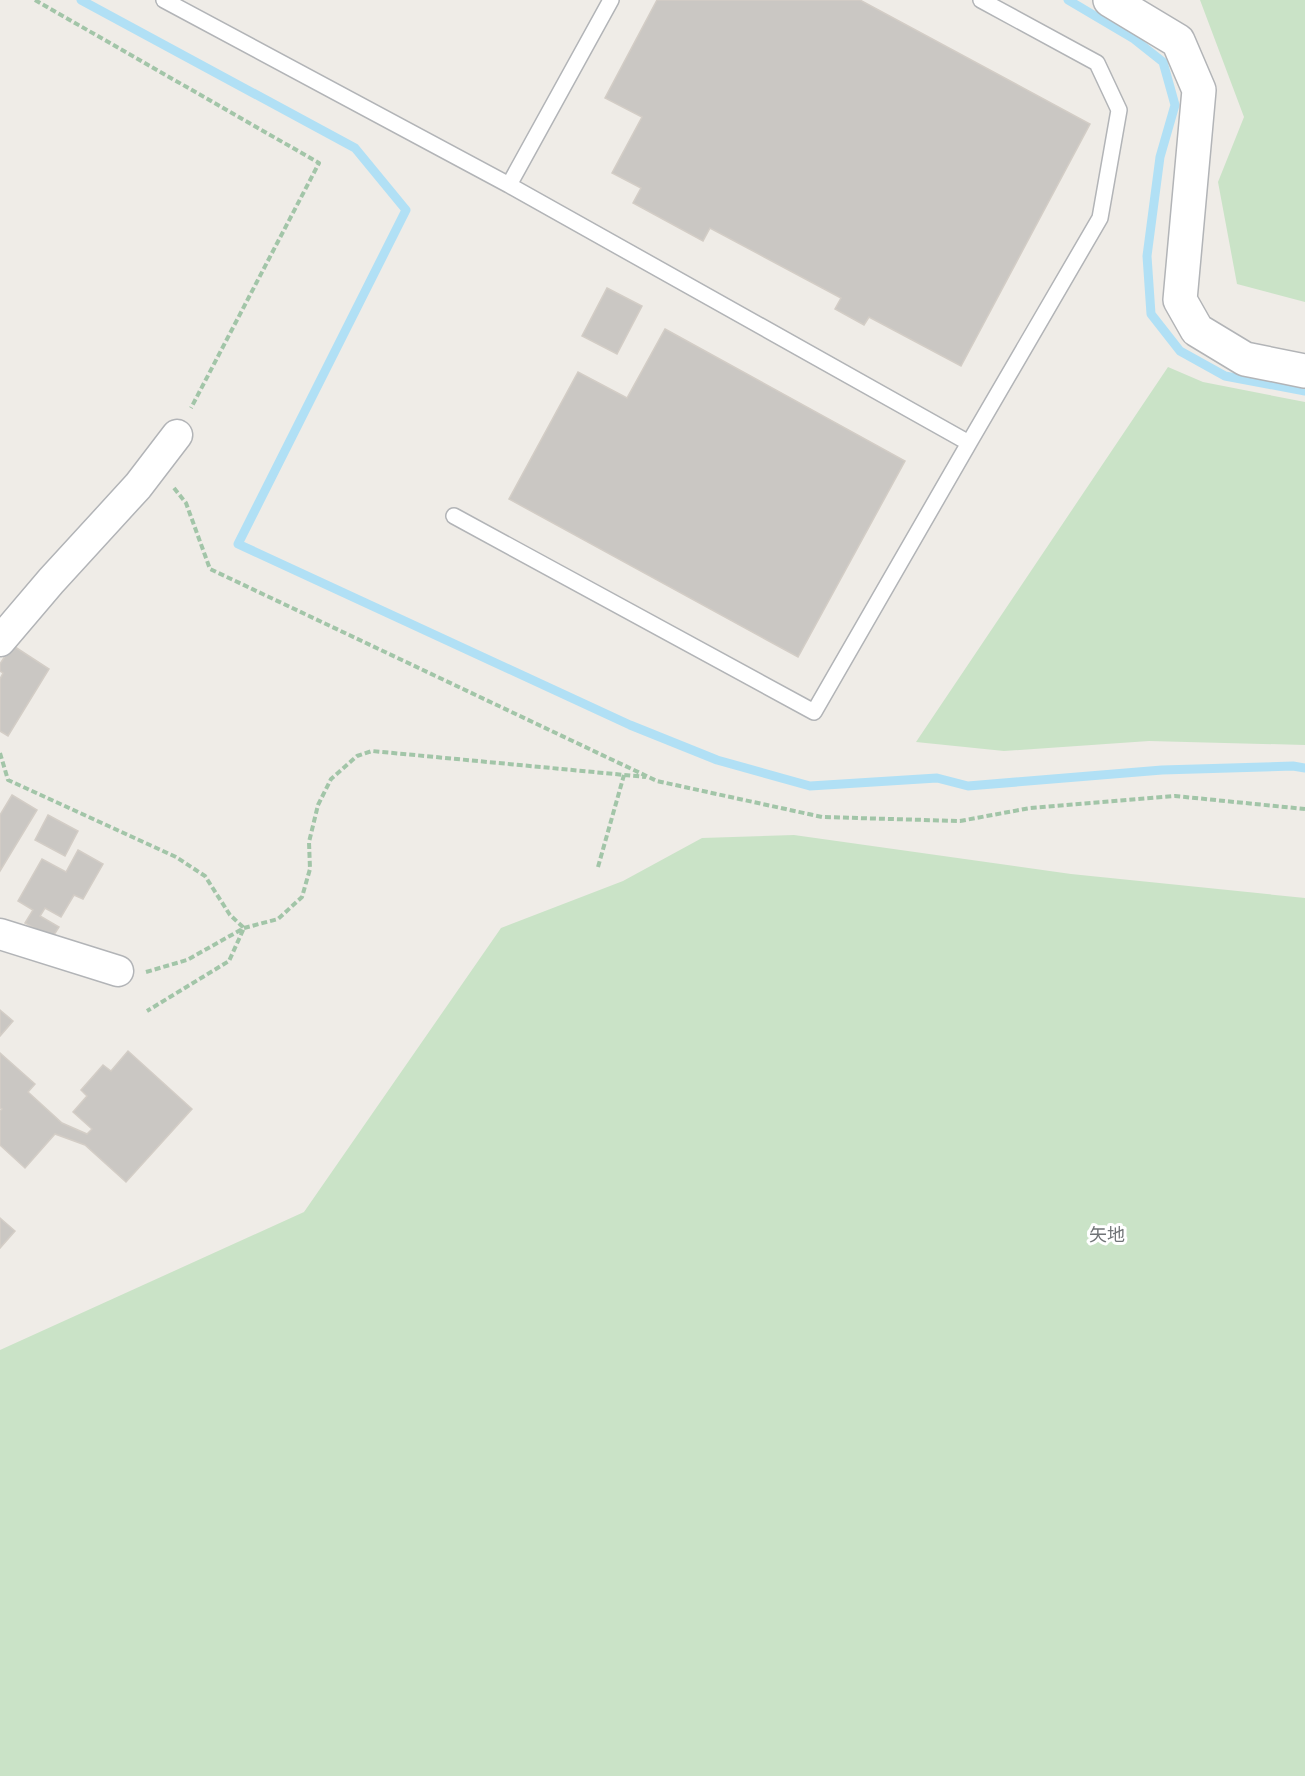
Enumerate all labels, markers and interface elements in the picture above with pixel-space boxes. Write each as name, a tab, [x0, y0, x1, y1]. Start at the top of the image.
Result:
district label: 矢地	[1089, 1224, 1125, 1245]

